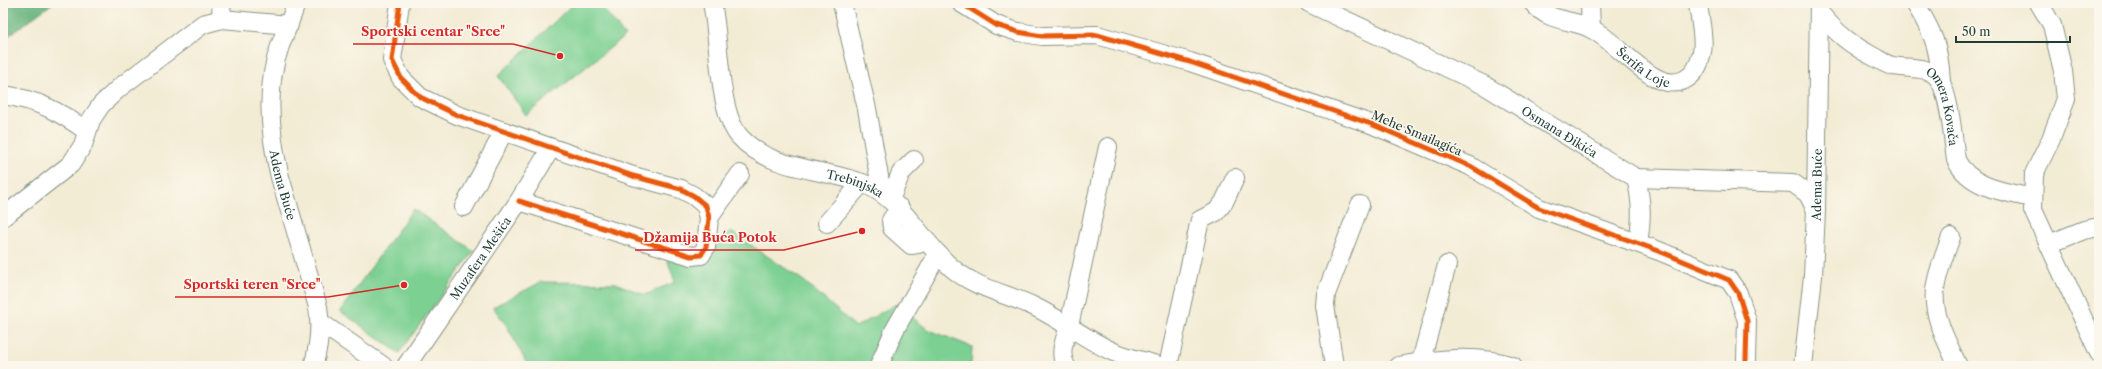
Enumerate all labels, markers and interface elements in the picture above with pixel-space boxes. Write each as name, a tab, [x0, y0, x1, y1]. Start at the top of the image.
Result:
scale bar	[1956, 18, 2070, 44]
callout: Sportski centar "Srce"	[353, 19, 513, 44]
text: Sportski centar "Srce"	[361, 23, 505, 39]
text: 50 m	[1962, 24, 1991, 39]
street label: Šerifa Loje	[1614, 43, 1672, 90]
street label: Omera Kovača	[1924, 64, 1962, 147]
street label: Osmana Đikića	[1519, 102, 1601, 161]
street label: Mehe Smailagića	[1369, 107, 1465, 159]
street label: Adema Buće	[267, 148, 300, 222]
street label: Adema Buće	[1808, 148, 1824, 222]
street label: Trebinjska	[825, 166, 887, 201]
street label: Muzafera Mešića	[446, 213, 514, 302]
callout: Džamija Buća Potok	[635, 225, 784, 250]
text: Džamija Buća Potok	[643, 229, 777, 245]
callout: Sportski teren "Srce"	[175, 272, 328, 297]
text: Sportski teren "Srce"	[183, 276, 321, 292]

